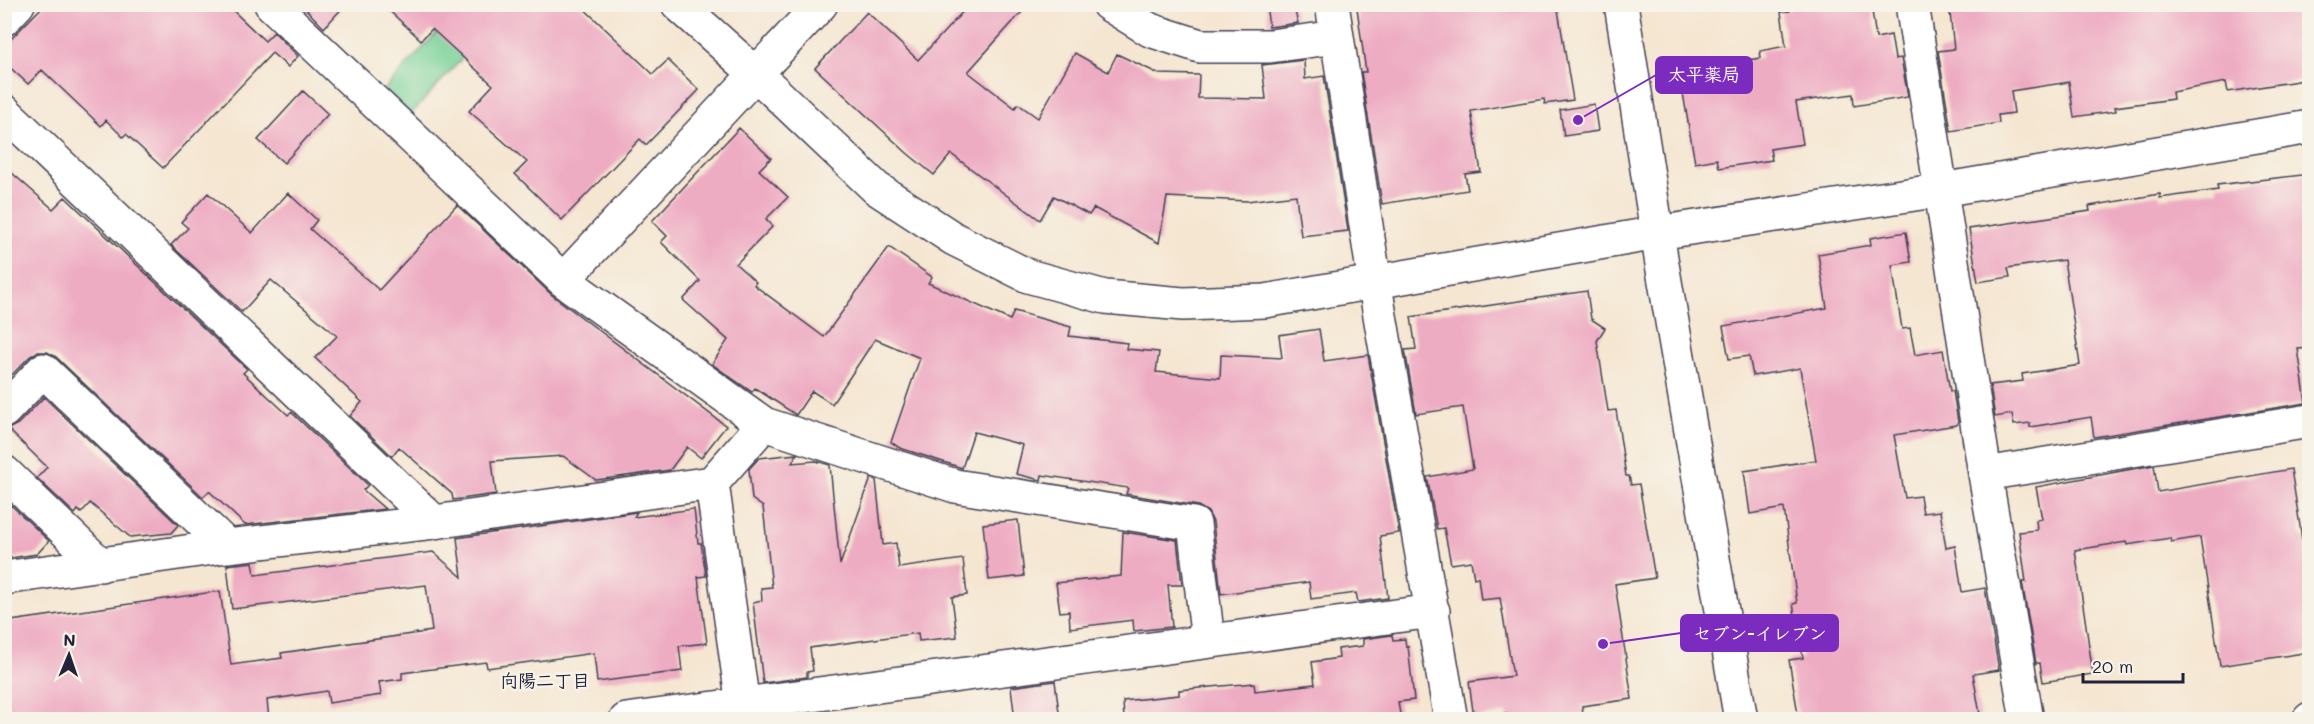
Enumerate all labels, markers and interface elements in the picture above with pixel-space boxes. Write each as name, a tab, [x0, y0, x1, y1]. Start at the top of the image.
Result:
callout: 太平薬局	[1656, 57, 1752, 93]
text: 太平薬局	[1668, 62, 1740, 86]
callout: セブン-イレブン	[1681, 615, 1838, 651]
text: セブン-イレブン	[1693, 621, 1827, 645]
north arrow	[39, 625, 99, 685]
text: N	[63, 629, 76, 650]
scale bar	[2083, 646, 2184, 684]
text: 20 m	[2092, 654, 2133, 678]
district label: 向陽二丁目	[500, 668, 590, 692]

